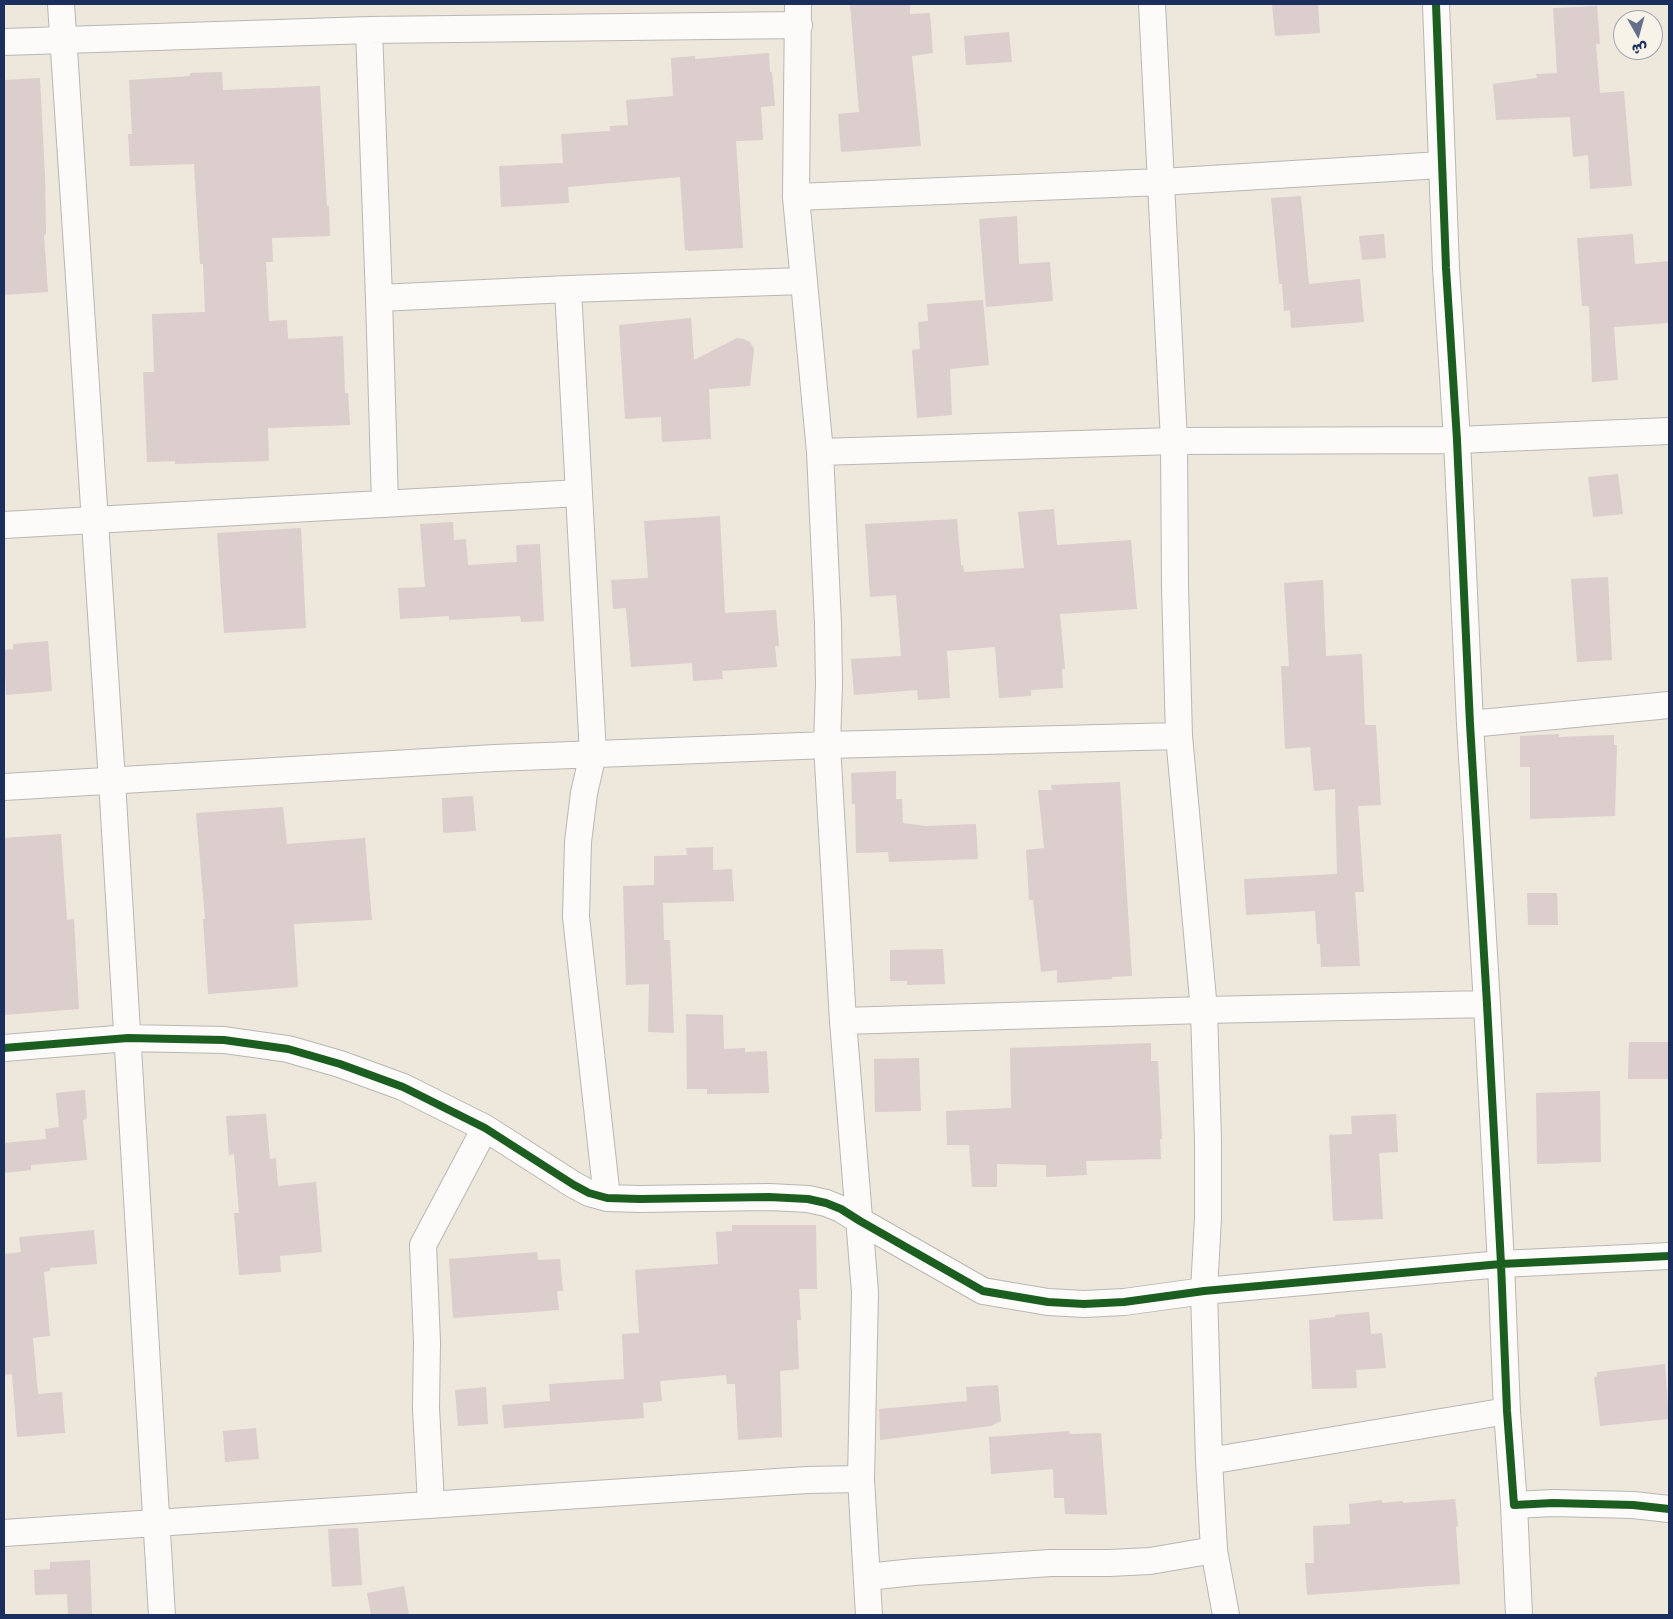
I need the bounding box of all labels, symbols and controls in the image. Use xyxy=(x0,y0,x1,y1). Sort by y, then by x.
north arrow xyxy=(1613,10,1663,60)
text: ش xyxy=(1631,39,1649,60)

